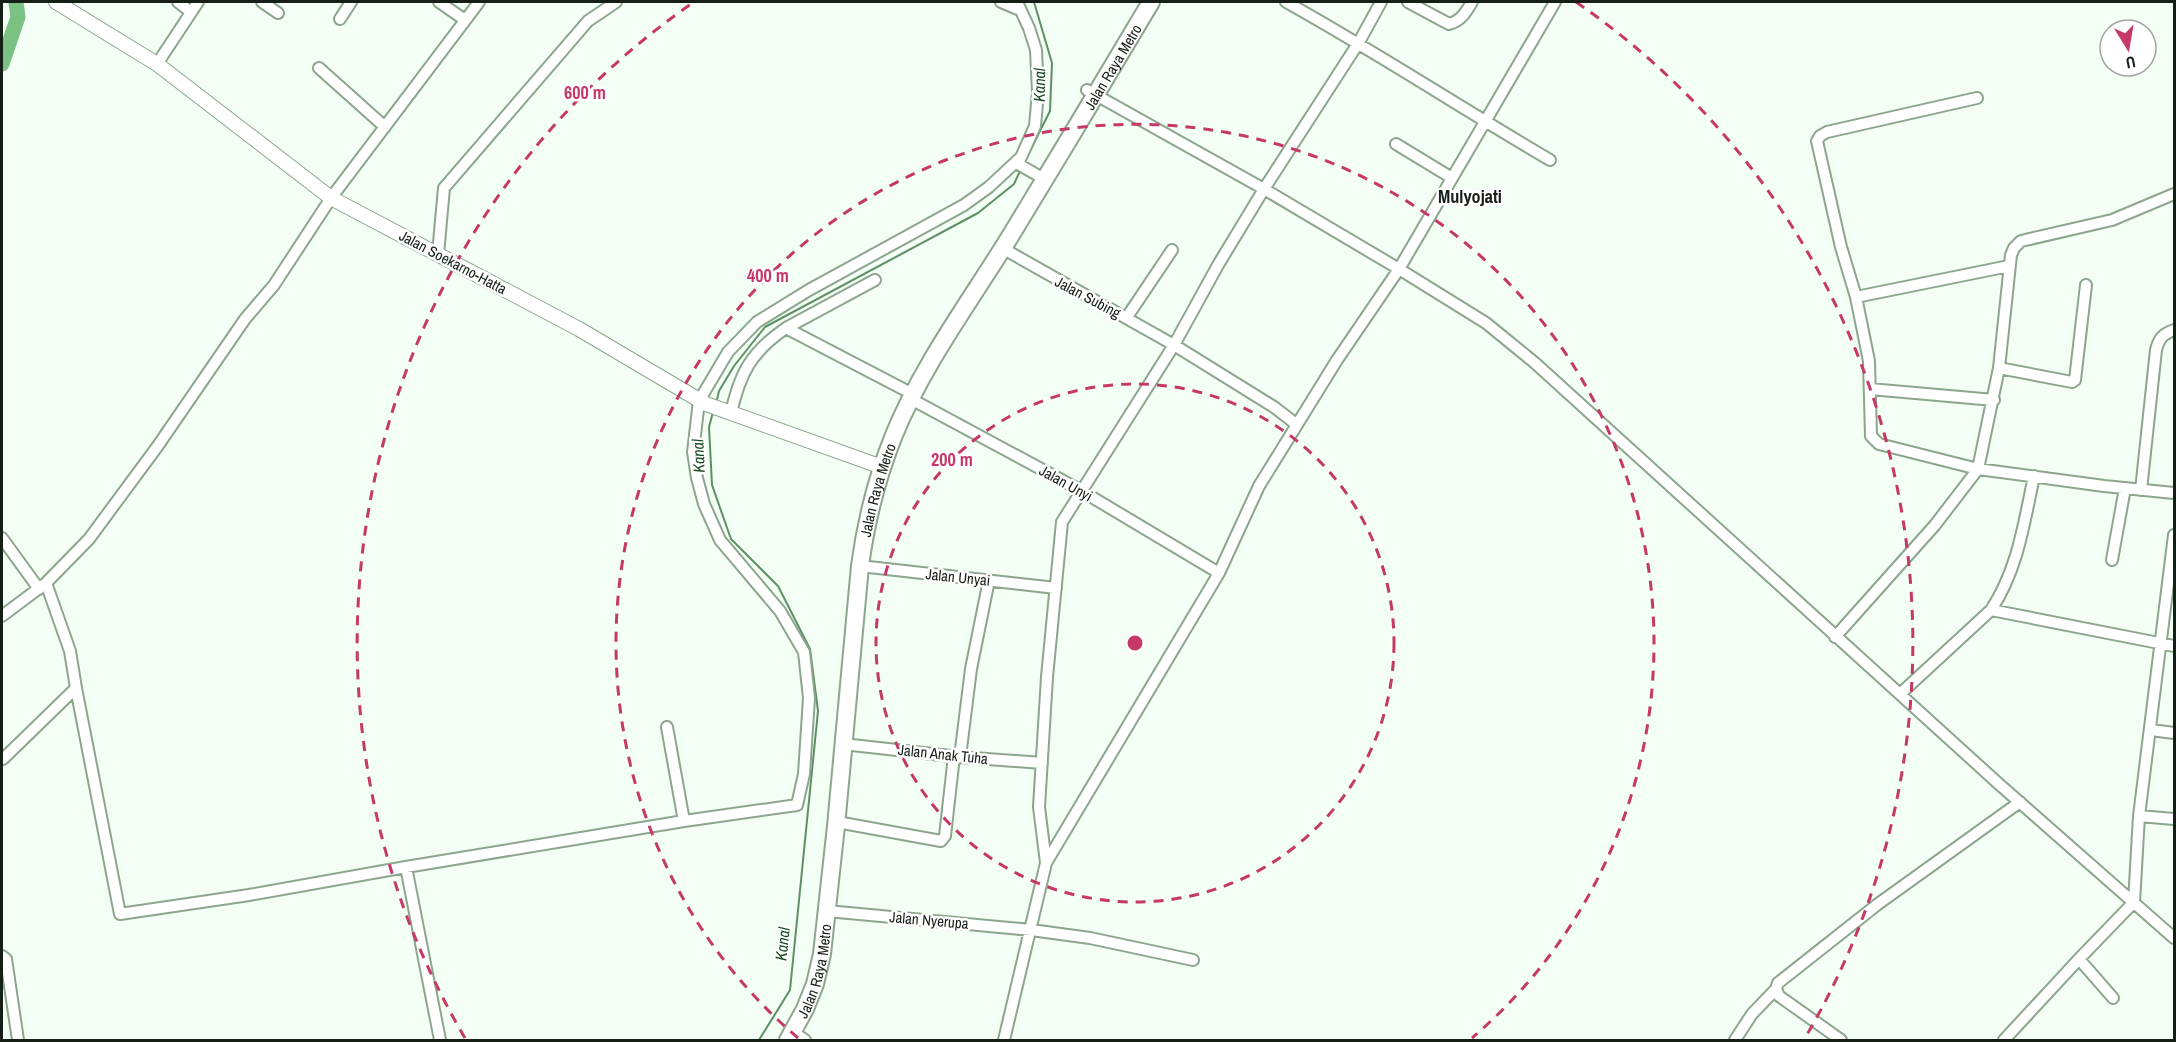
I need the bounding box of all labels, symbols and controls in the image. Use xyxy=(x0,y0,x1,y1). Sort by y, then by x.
north arrow xyxy=(2098,18,2158,78)
street label: Jalan Raya Metro xyxy=(1079,20,1146,114)
text: U xyxy=(2124,51,2138,74)
water label: Kanal xyxy=(1028,67,1050,102)
text: 600 m xyxy=(564,80,606,105)
district label: Mulyojati xyxy=(1438,184,1502,209)
street label: Jalan Soekarno-Hatta xyxy=(396,225,511,299)
text: 400 m xyxy=(747,263,789,288)
street label: Jalan Subing xyxy=(1051,271,1125,323)
water label: Kanal xyxy=(686,438,710,473)
street label: Jalan Raya Metro xyxy=(854,440,900,539)
text: 200 m xyxy=(931,447,973,472)
street label: Jalan Unyi xyxy=(1035,460,1097,506)
street label: Jalan Unyai xyxy=(925,563,991,591)
centre of rings xyxy=(1125,633,1145,653)
street label: Jalan Anak Tuha xyxy=(897,739,989,769)
street label: Jalan Nyerupa xyxy=(889,906,970,934)
street label: Jalan Raya Metro xyxy=(792,923,836,1022)
water label: Kanal xyxy=(769,925,795,962)

